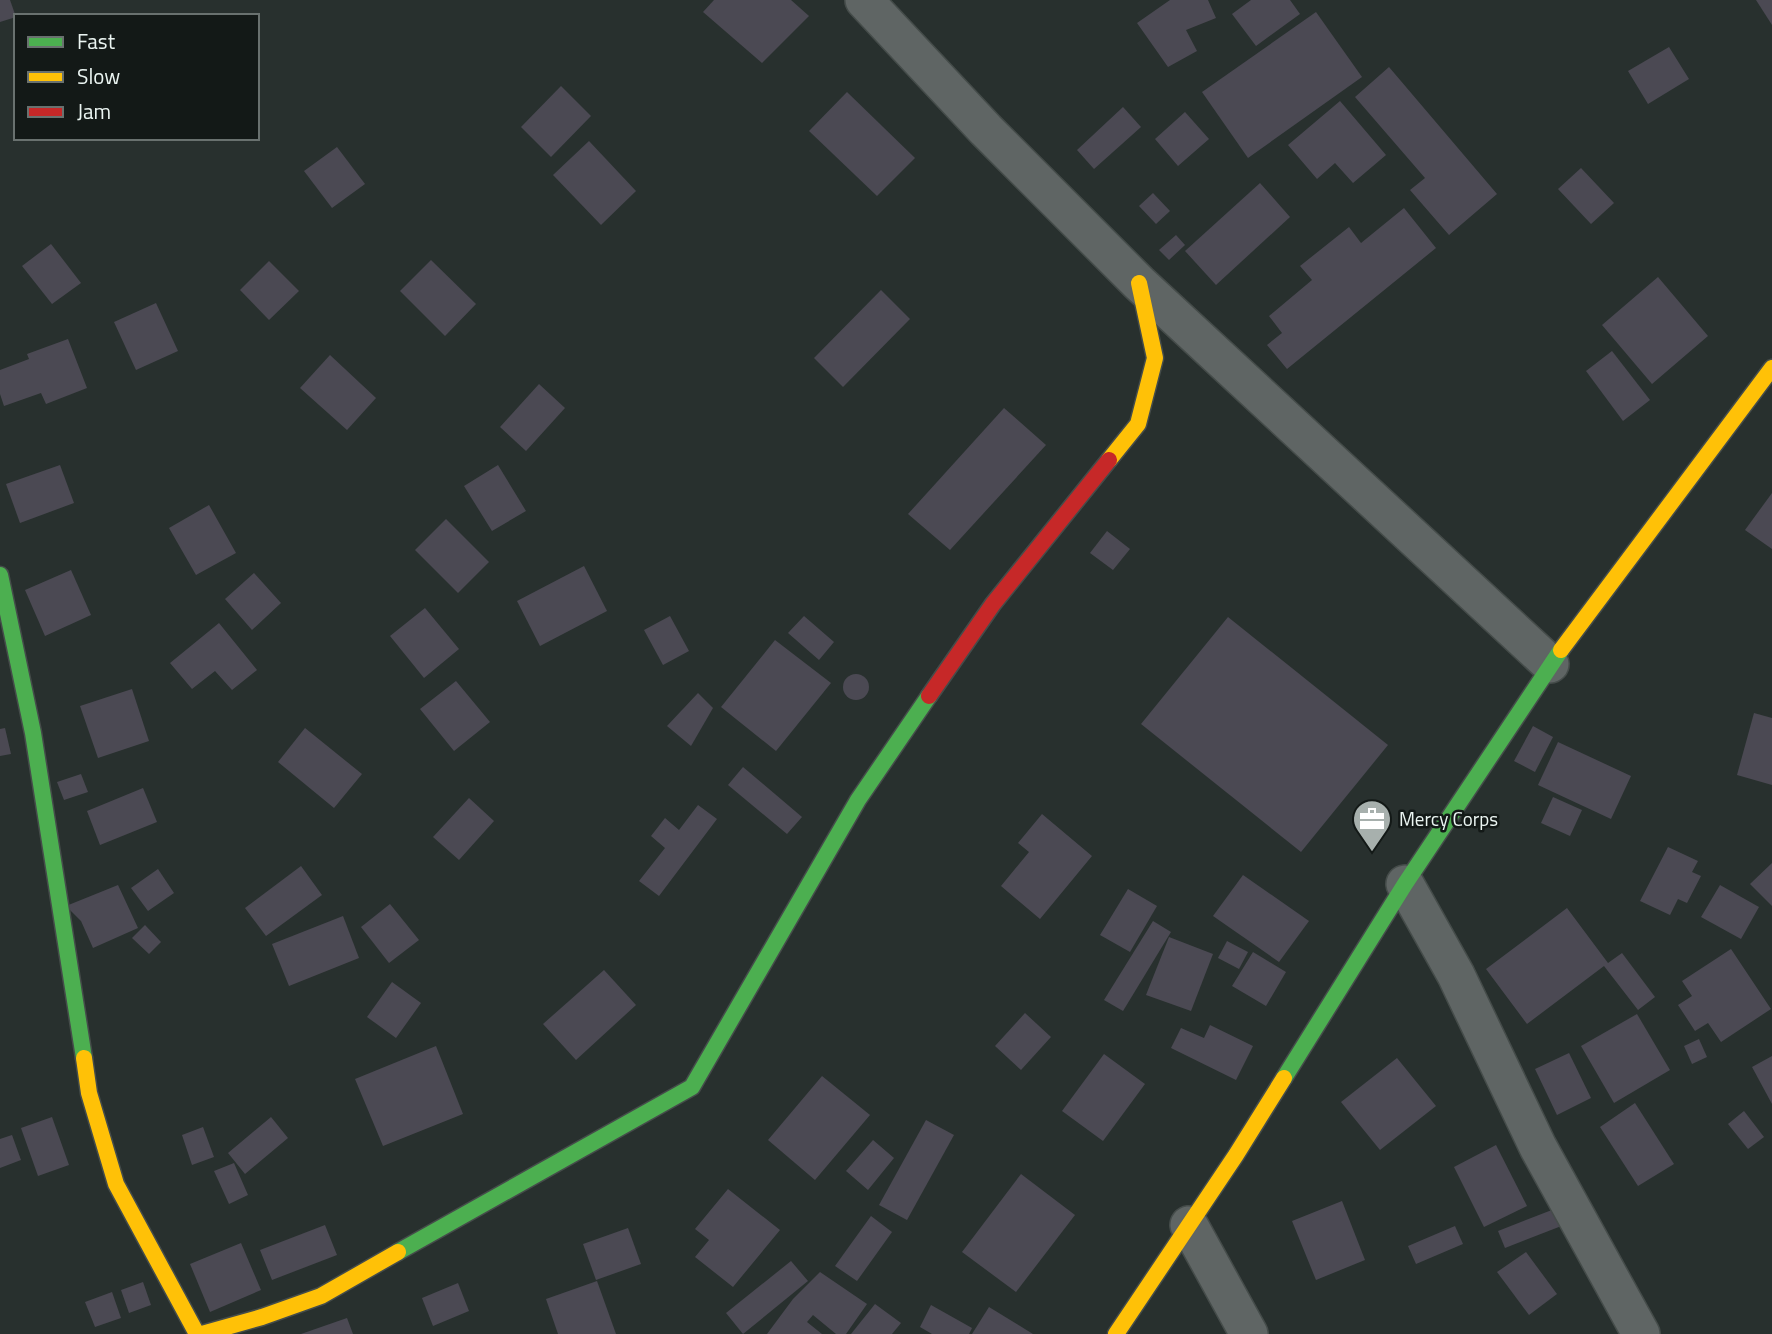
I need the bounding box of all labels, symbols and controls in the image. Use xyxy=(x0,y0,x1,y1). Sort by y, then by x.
legend xyxy=(14,14,259,140)
text: Fast xyxy=(77,25,116,57)
text: Slow xyxy=(77,60,120,92)
text: Jam xyxy=(77,95,111,127)
office icon: Mercy Corps xyxy=(1351,798,1393,853)
place label: Mercy Corps xyxy=(1399,804,1498,833)

